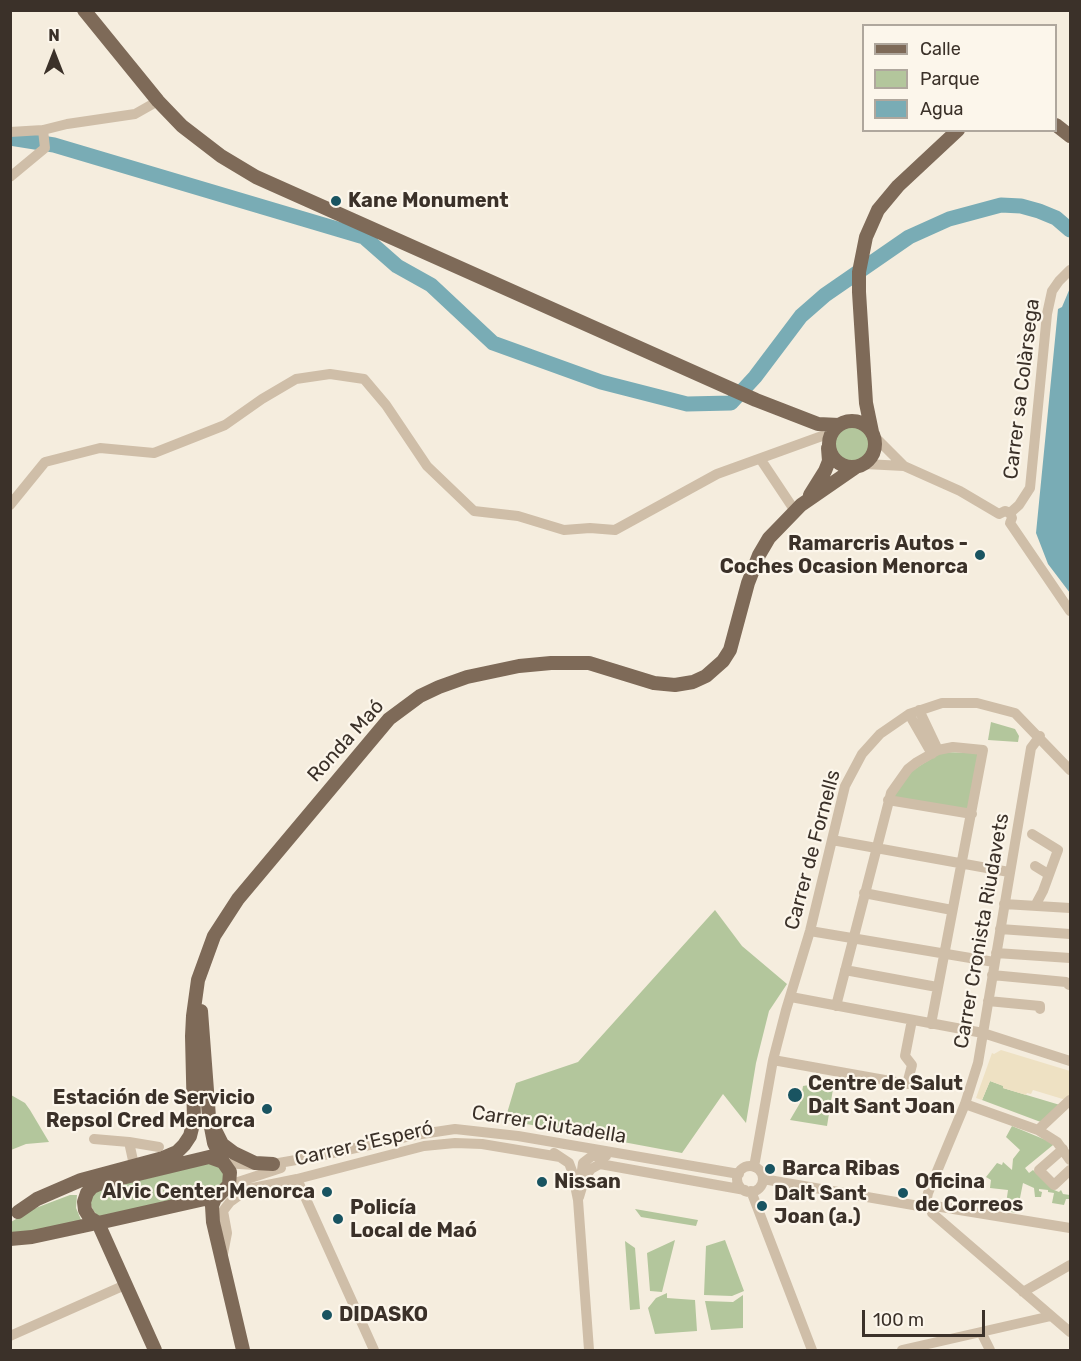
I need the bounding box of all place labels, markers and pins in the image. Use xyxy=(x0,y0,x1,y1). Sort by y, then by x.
place label: Kane Monument xyxy=(348,189,509,213)
marker: Kane Monument xyxy=(329,194,343,208)
place label: Ramarcris Autos - Coches Ocasion Menorca xyxy=(720,532,968,579)
marker: Ramarcris Autos - Coches Ocasion Menorca xyxy=(973,548,987,562)
place label: Centre de Salut Dalt Sant Joan xyxy=(808,1072,963,1119)
place label: Estación de Servicio Repsol Cred Menorca xyxy=(46,1086,255,1133)
marker: Centre de Salut Dalt Sant Joan xyxy=(786,1086,804,1104)
marker: Estación de Servicio Repsol Cred Menorca xyxy=(260,1102,274,1116)
place label: Barca Ribas xyxy=(782,1157,900,1181)
marker: Barca Ribas xyxy=(763,1162,777,1176)
place label: Nissan xyxy=(554,1170,621,1194)
place label: Oficina de Correos xyxy=(915,1170,1023,1217)
marker: Nissan xyxy=(535,1175,549,1189)
place label: Alvic Center Menorca xyxy=(102,1180,315,1204)
place label: Dalt Sant Joan (a.) xyxy=(774,1182,867,1229)
marker: Alvic Center Menorca xyxy=(320,1185,334,1199)
marker: Oficina de Correos xyxy=(896,1186,910,1200)
place label: Policía Local de Maó xyxy=(350,1196,477,1243)
marker: Dalt Sant Joan (a.) xyxy=(755,1199,769,1213)
marker: Policía Local de Maó xyxy=(331,1212,345,1226)
place label: DIDASKO xyxy=(339,1303,428,1327)
marker: DIDASKO xyxy=(320,1308,334,1322)

